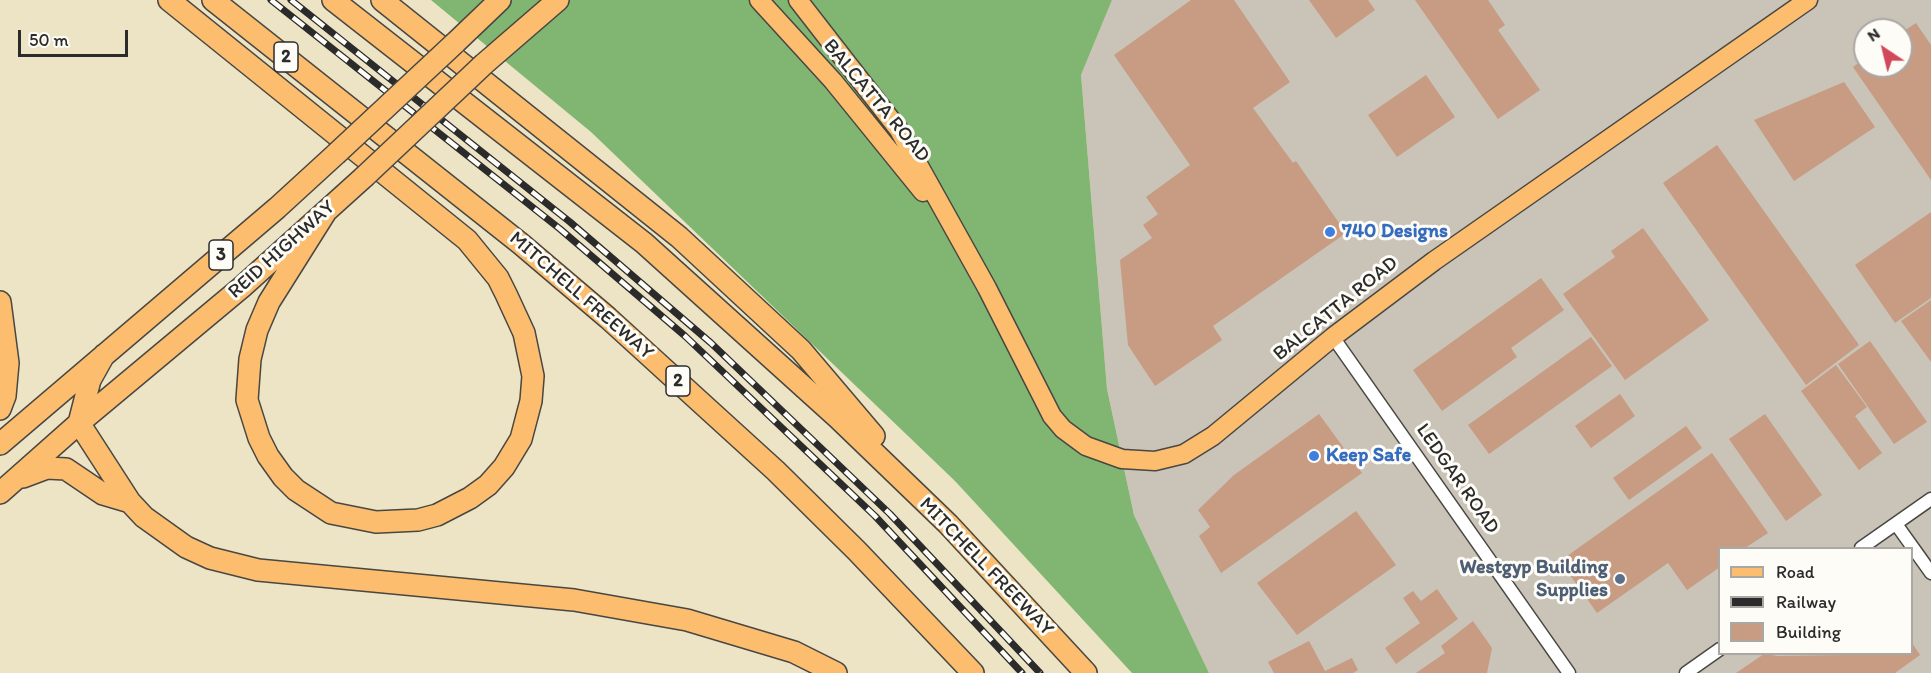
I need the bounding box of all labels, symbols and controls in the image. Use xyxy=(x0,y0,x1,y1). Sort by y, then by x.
scale bar xyxy=(21,18,130,56)
north arrow xyxy=(1853,18,1913,78)
text: N xyxy=(1864,24,1883,45)
text: 50 m xyxy=(29,29,69,51)
street label: BALCATTA ROAD xyxy=(818,35,934,167)
road number: 2 xyxy=(274,42,298,72)
street label: REID HIGHWAY xyxy=(224,196,340,304)
place label: 740 Designs xyxy=(1342,220,1448,244)
marker: 740 Designs xyxy=(1323,225,1337,239)
street label: MITCHELL FREEWAY xyxy=(504,227,658,365)
road number: 3 xyxy=(209,240,233,270)
street label: BALCATTA ROAD xyxy=(1269,251,1403,367)
road number: 2 xyxy=(666,366,690,396)
street label: LEDGAR ROAD xyxy=(1410,419,1504,539)
place label: Keep Safe xyxy=(1326,444,1411,468)
marker: Keep Safe xyxy=(1307,449,1321,463)
street label: MITCHELL FREEWAY xyxy=(914,493,1058,641)
legend xyxy=(1718,547,1913,655)
place label: Westgyp Building Supplies xyxy=(1460,556,1608,603)
text: Road xyxy=(1776,561,1815,583)
marker: Westgyp Building Supplies xyxy=(1613,572,1627,586)
text: Railway xyxy=(1776,591,1836,613)
text: Building xyxy=(1776,621,1841,643)

